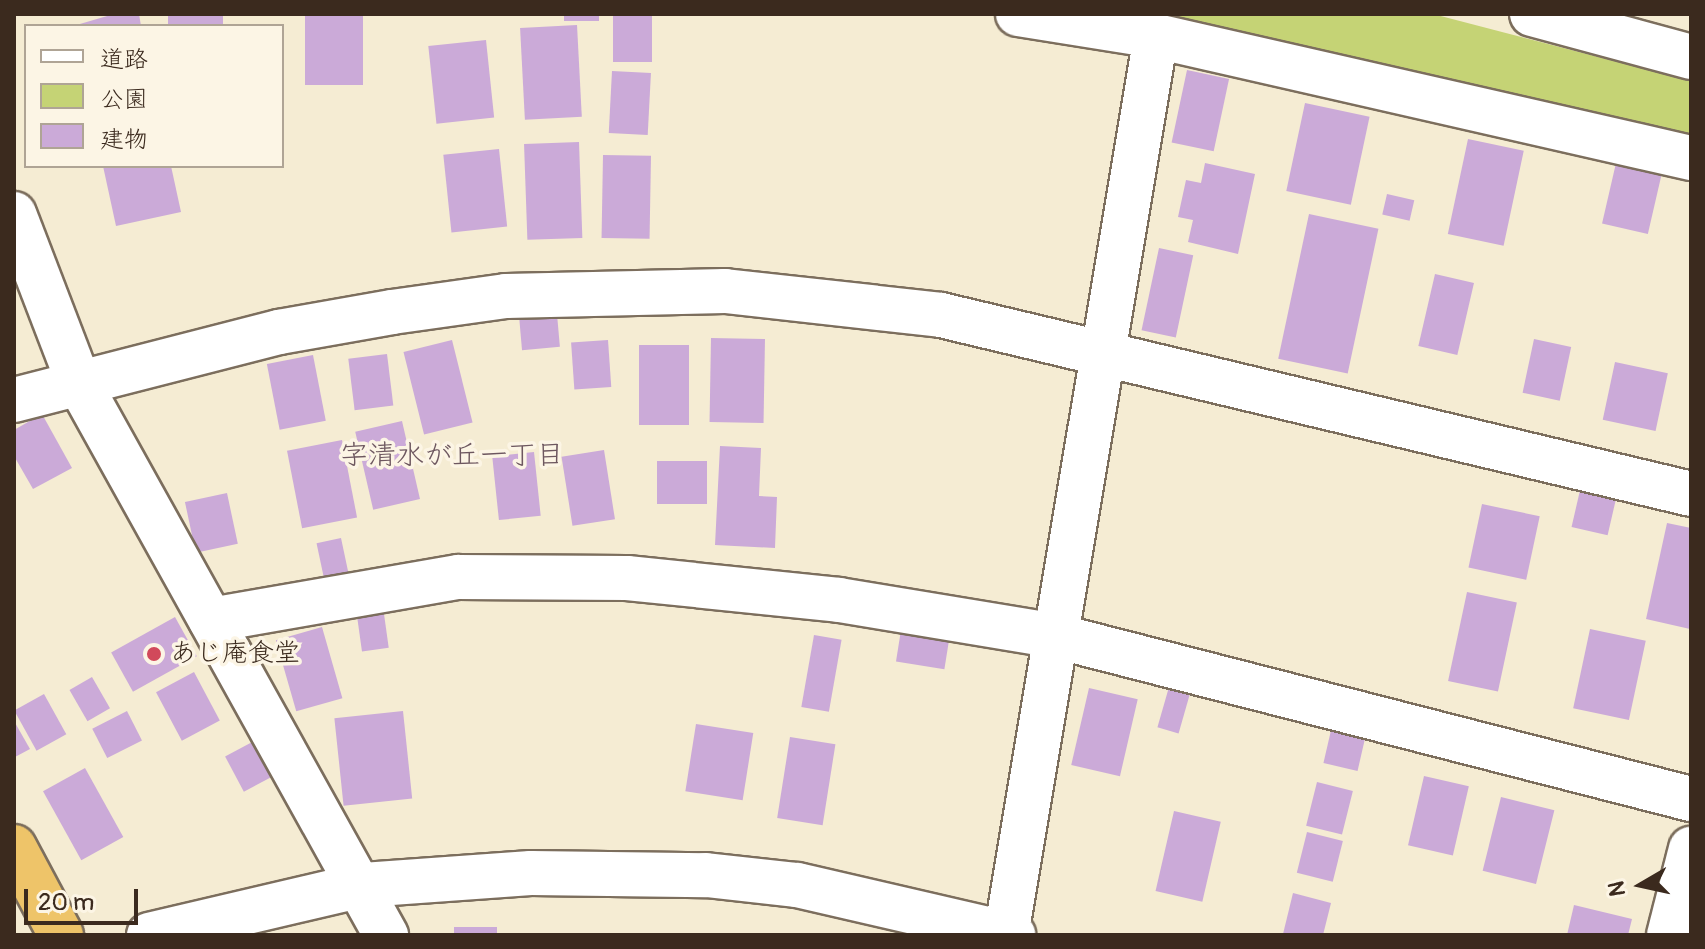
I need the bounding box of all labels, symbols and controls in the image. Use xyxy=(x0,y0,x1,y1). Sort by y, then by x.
legend xyxy=(24,24,284,168)
text: 道路 xyxy=(100,45,148,74)
text: 公園 xyxy=(100,85,148,114)
text: 建物 xyxy=(100,125,148,154)
district label: 字清水が丘一丁目 xyxy=(340,439,564,473)
place label: あじ庵食堂 xyxy=(170,638,300,670)
marker: あじ庵食堂 xyxy=(145,645,163,663)
north arrow xyxy=(1601,845,1681,925)
scale bar xyxy=(28,873,142,923)
text: N xyxy=(1602,879,1632,898)
text: 20 m xyxy=(38,888,94,917)

